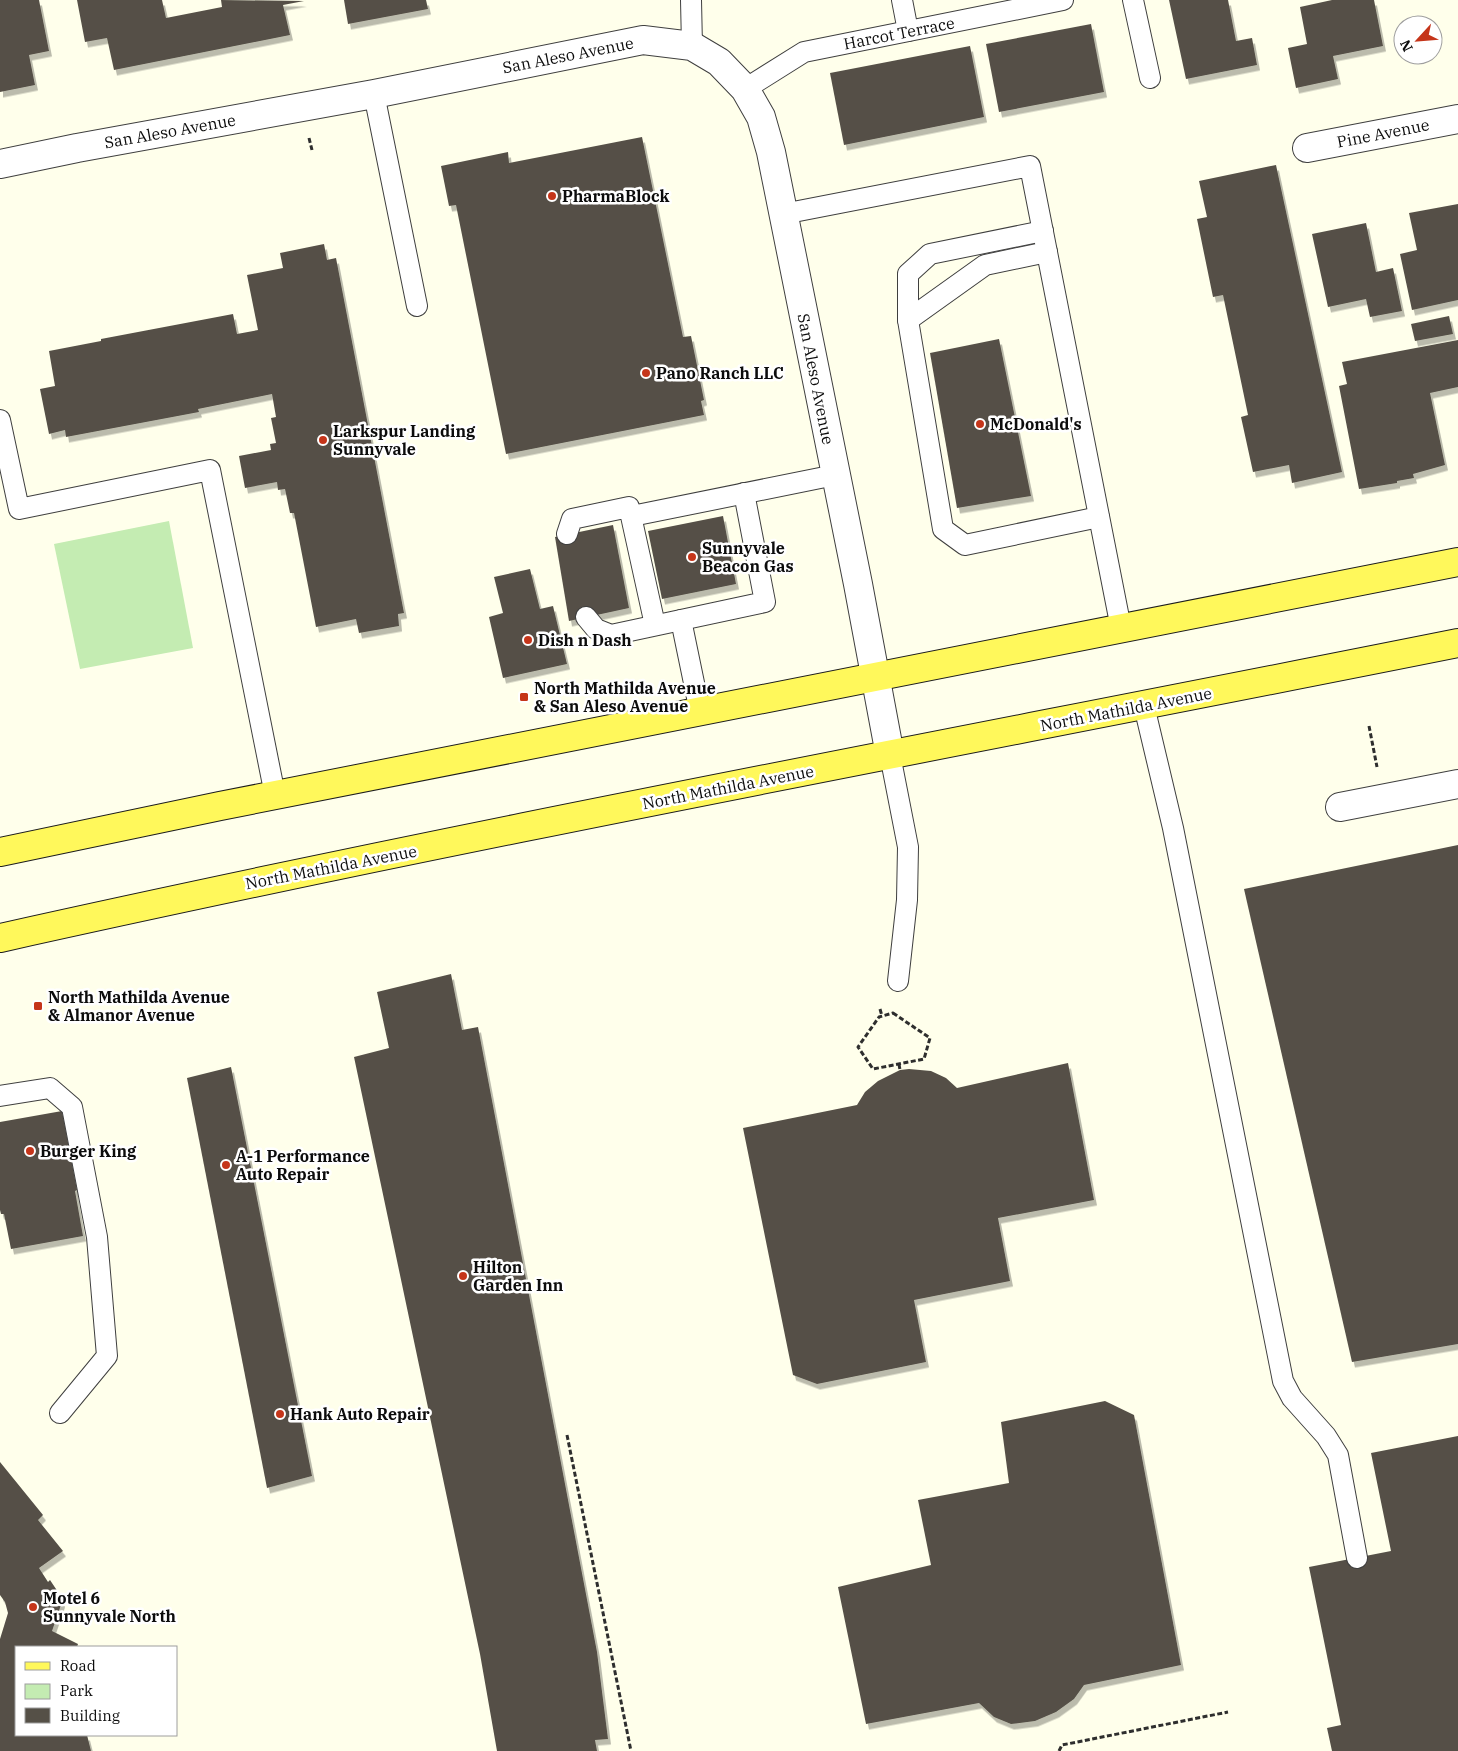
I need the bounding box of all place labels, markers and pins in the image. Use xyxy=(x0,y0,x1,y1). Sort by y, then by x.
place label: PharmaBlock xyxy=(562,186,670,206)
marker: PharmaBlock xyxy=(546,190,558,202)
place label: Pano Ranch LLC xyxy=(656,363,784,383)
marker: Pano Ranch LLC xyxy=(640,367,652,379)
place label: McDonald's xyxy=(990,414,1082,434)
marker: McDonald's xyxy=(974,418,986,430)
place label: Larkspur Landing Sunnyvale xyxy=(333,421,476,459)
marker: Larkspur Landing Sunnyvale xyxy=(317,434,329,446)
place label: Sunnyvale Beacon Gas xyxy=(702,538,794,576)
marker: Sunnyvale Beacon Gas xyxy=(686,551,698,563)
place label: Dish n Dash xyxy=(538,630,632,650)
marker: Dish n Dash xyxy=(522,634,534,646)
place label: North Mathilda Avenue & San Aleso Avenue xyxy=(534,678,716,716)
marker: North Mathilda Avenue & San Aleso Avenue xyxy=(518,691,530,703)
place label: North Mathilda Avenue & Almanor Avenue xyxy=(48,987,230,1025)
marker: North Mathilda Avenue & Almanor Avenue xyxy=(32,1000,44,1012)
place label: Burger King xyxy=(40,1141,137,1161)
marker: Burger King xyxy=(24,1145,36,1157)
place label: A-1 Performance Auto Repair xyxy=(236,1146,370,1184)
marker: A-1 Performance Auto Repair xyxy=(220,1159,232,1171)
place label: Hilton Garden Inn xyxy=(473,1257,564,1295)
marker: Hilton Garden Inn xyxy=(457,1270,469,1282)
place label: Hank Auto Repair xyxy=(290,1404,430,1424)
marker: Hank Auto Repair xyxy=(274,1408,286,1420)
place label: Motel 6 Sunnyvale North xyxy=(43,1588,176,1626)
marker: Motel 6 Sunnyvale North xyxy=(27,1601,39,1613)

